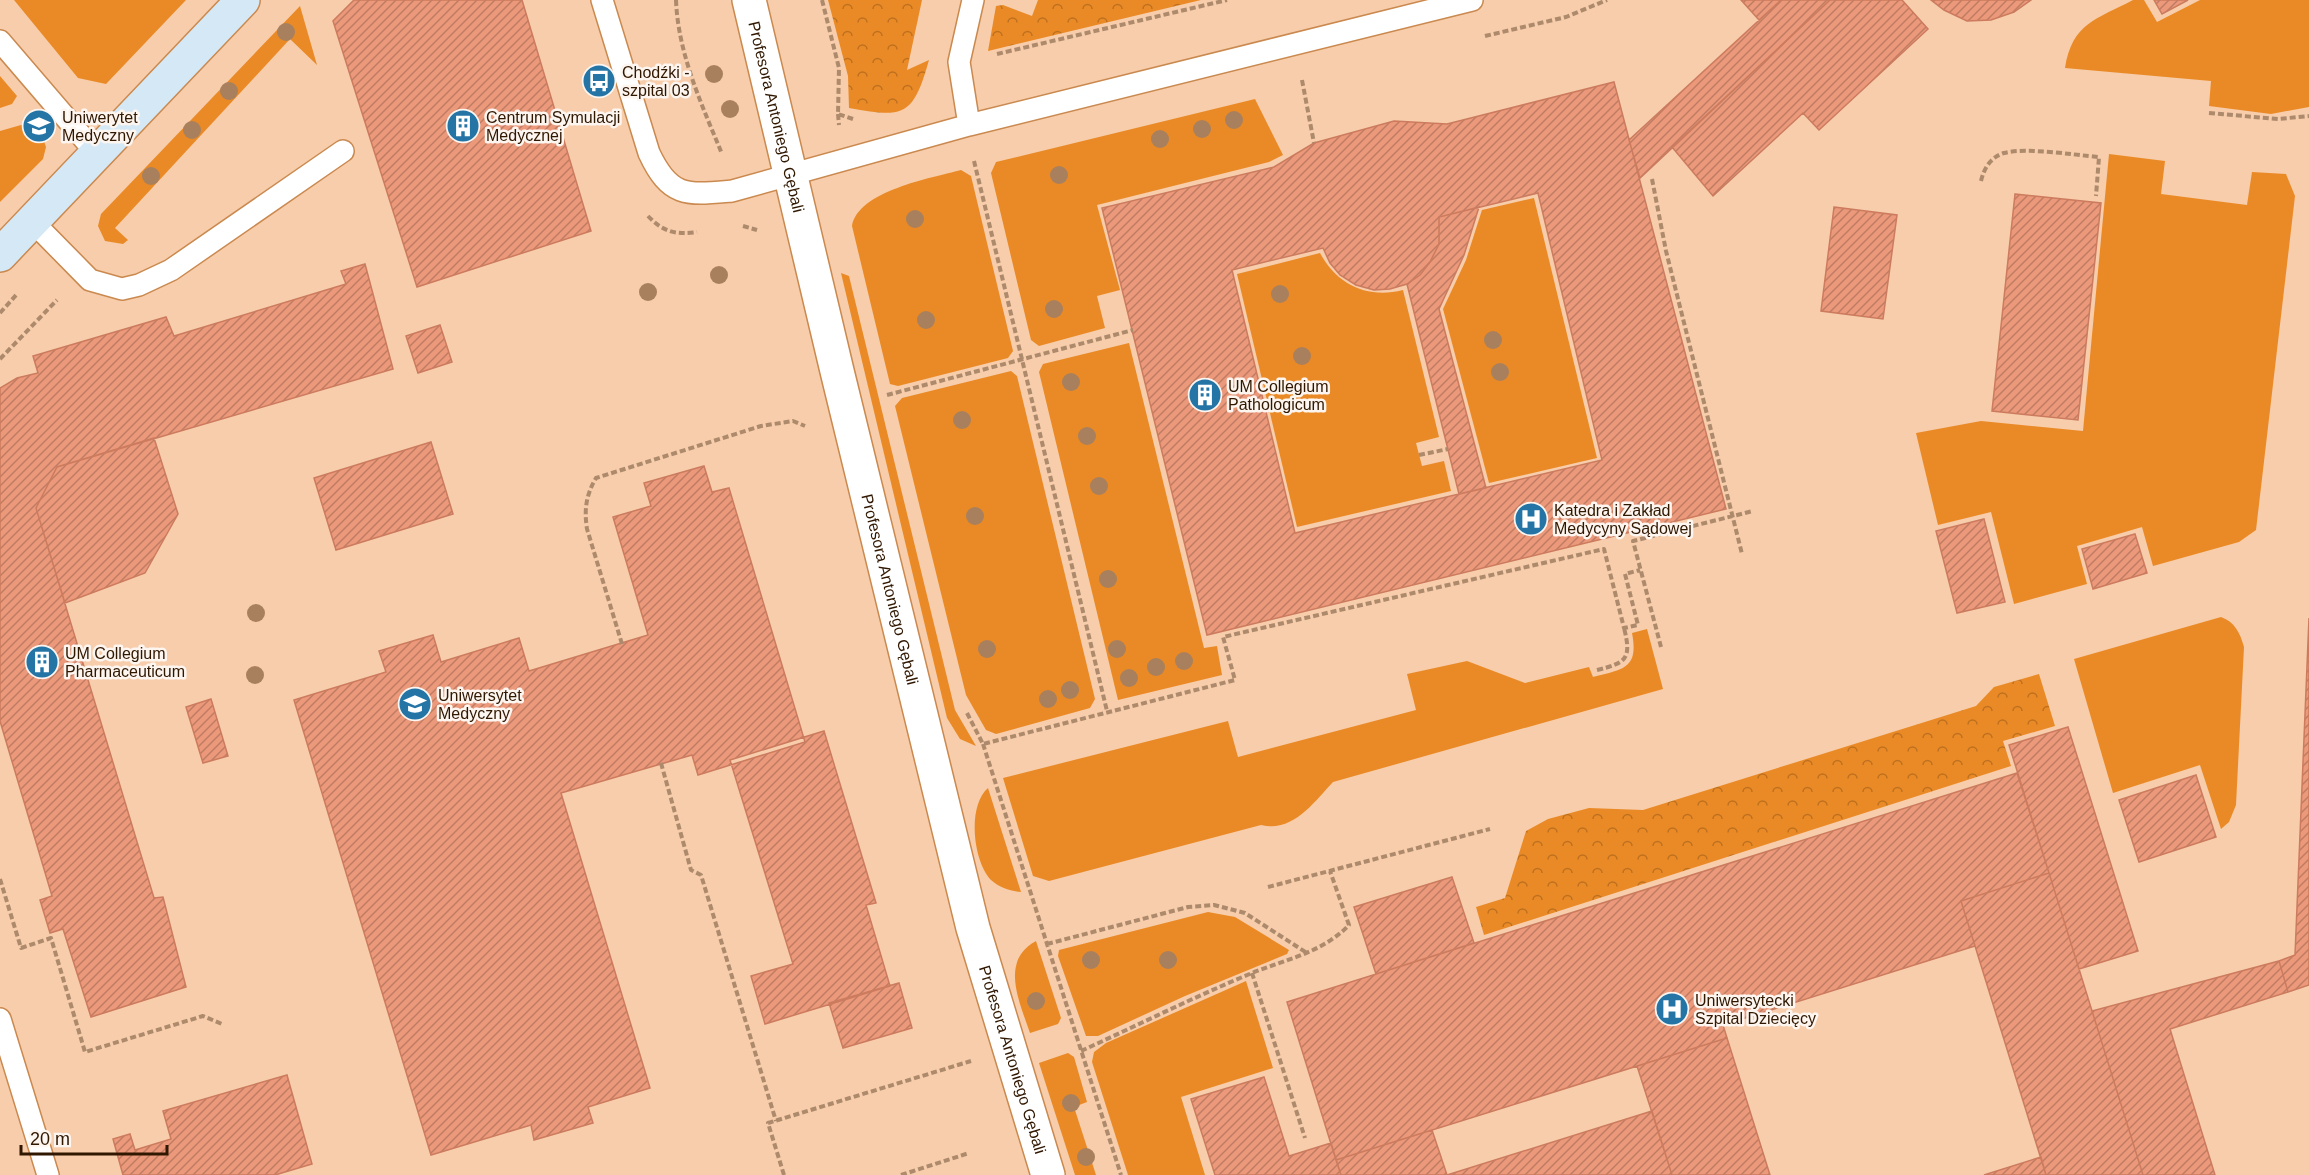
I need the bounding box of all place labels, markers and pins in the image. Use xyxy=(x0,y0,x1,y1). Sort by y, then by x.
bus stop icon: Chodźki - szpital 03 xyxy=(581,63,617,99)
place label: Chodźki - szpital 03 xyxy=(622,64,690,99)
school or university icon: Uniwerytet Medyczny xyxy=(21,108,57,144)
building icon: Centrum Symulacji Medycznej xyxy=(445,108,481,144)
place label: Uniwerytet Medyczny xyxy=(62,109,138,144)
place label: Centrum Symulacji Medycznej xyxy=(486,109,620,144)
building icon: UM Collegium Pathologicum xyxy=(1187,377,1223,413)
place label: UM Collegium Pathologicum xyxy=(1228,378,1328,413)
hospital icon: Katedra i Zakład Medycyny Sądowej xyxy=(1513,501,1549,537)
place label: Katedra i Zakład Medycyny Sądowej xyxy=(1554,502,1692,537)
building icon: UM Collegium Pharmaceuticum xyxy=(24,644,60,680)
place label: UM Collegium Pharmaceuticum xyxy=(65,645,185,680)
school or university icon: Uniwersytet Medyczny xyxy=(397,686,433,722)
place label: Uniwersytet Medyczny xyxy=(438,687,522,722)
hospital icon: Uniwersytecki Szpital Dziecięcy xyxy=(1654,991,1690,1027)
place label: Uniwersytecki Szpital Dziecięcy xyxy=(1695,992,1816,1027)

